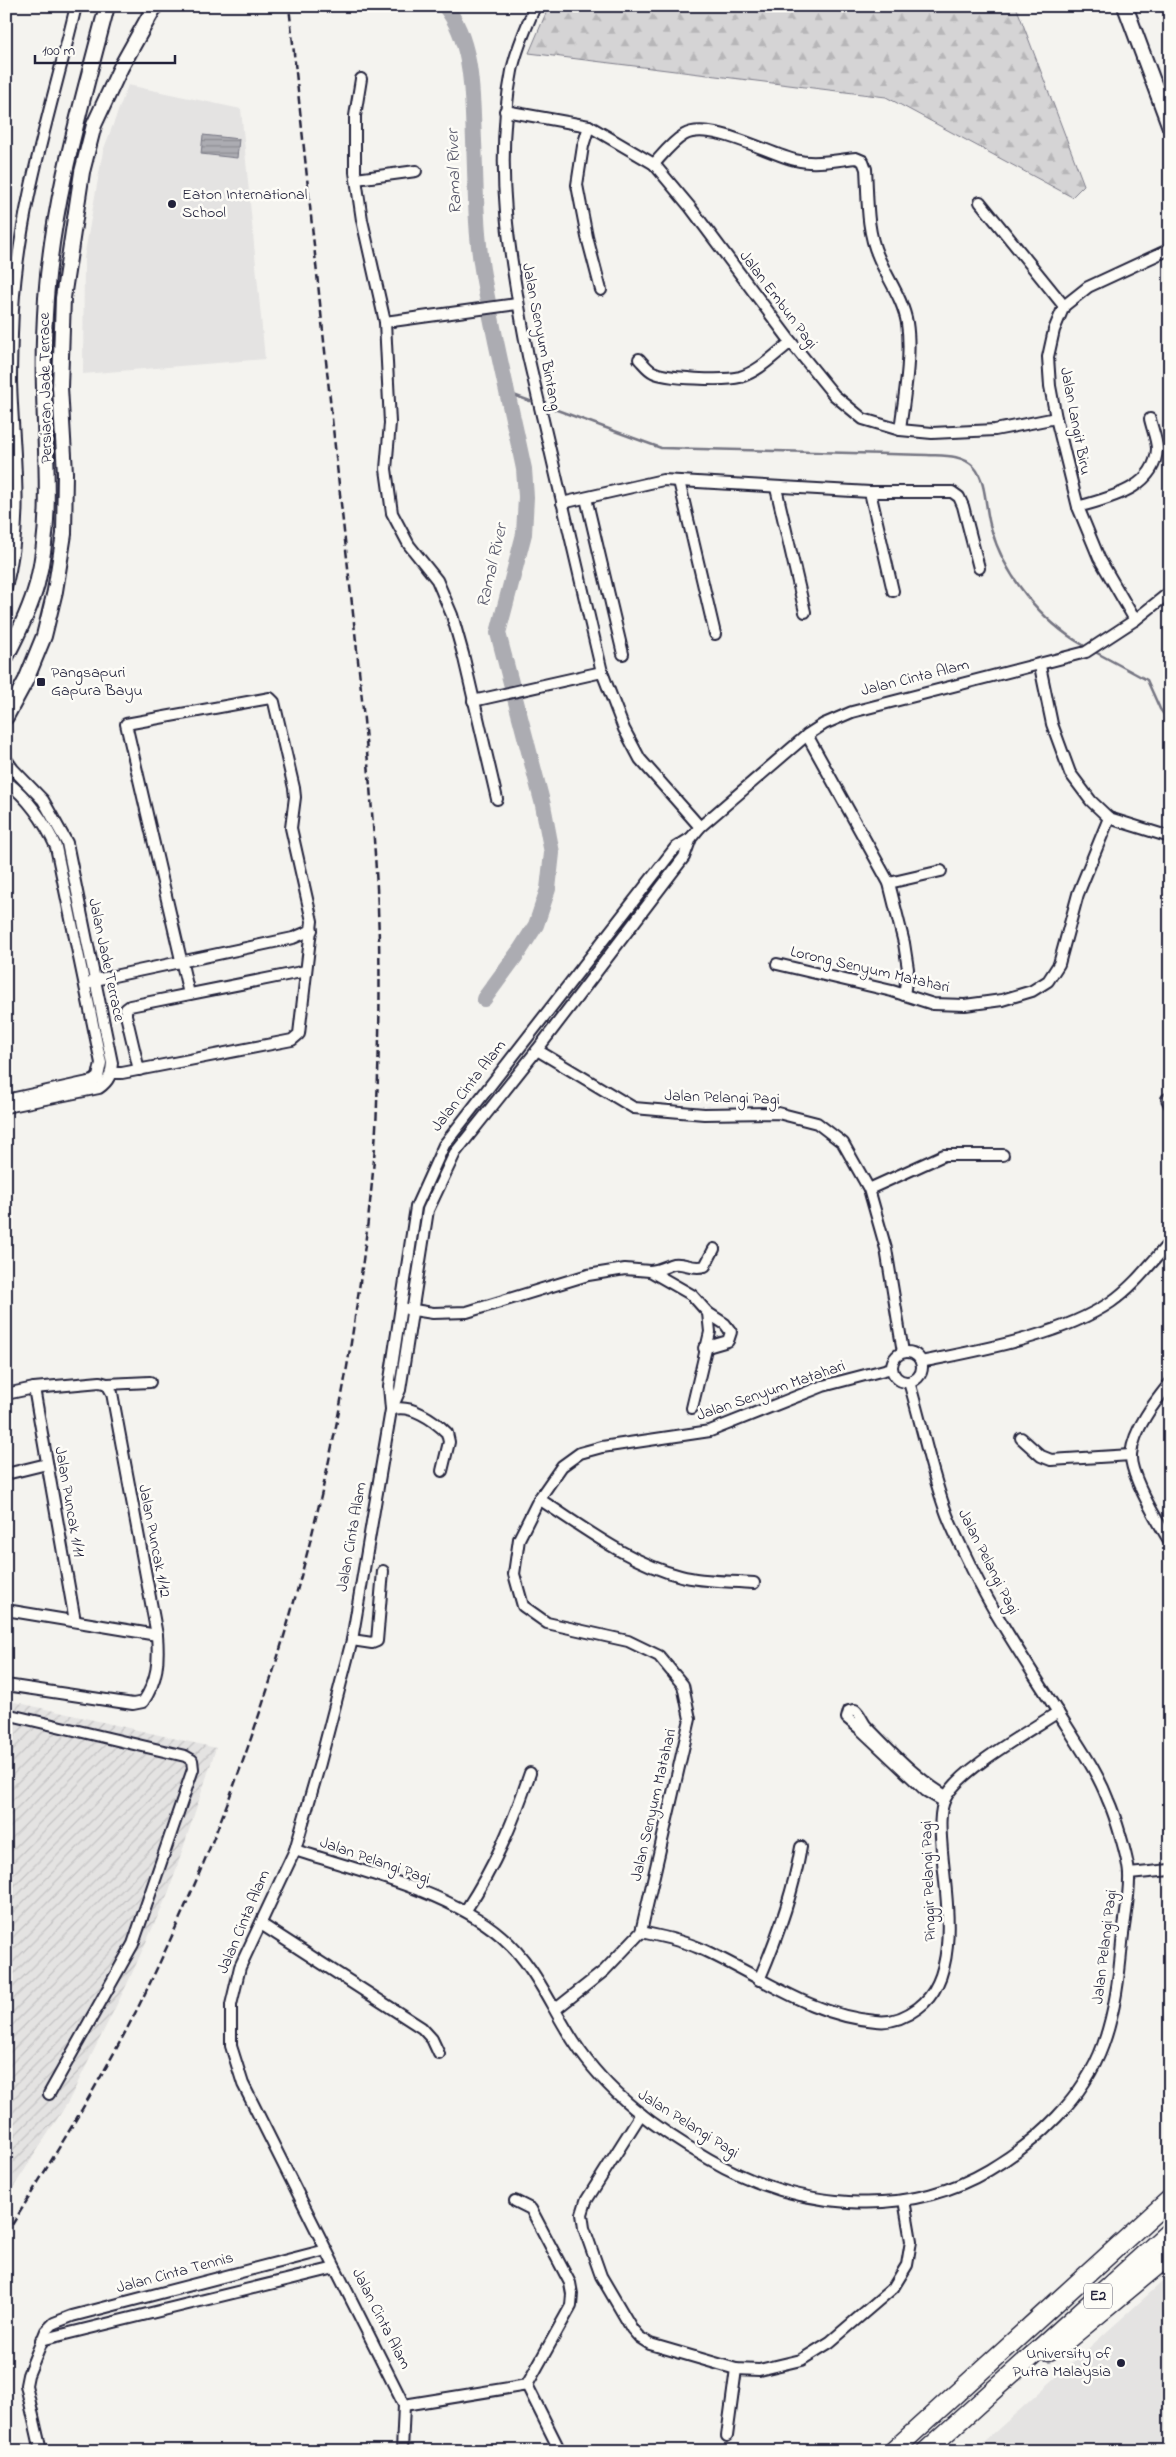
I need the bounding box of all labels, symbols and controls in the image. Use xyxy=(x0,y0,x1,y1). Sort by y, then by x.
scale bar xyxy=(35,32,175,64)
text: 100 m xyxy=(42,40,75,62)
water label: Ramal River xyxy=(440,127,469,215)
place label: Eaton International School xyxy=(182,183,308,225)
marker: Eaton International School xyxy=(166,198,178,210)
street label: Jalan Embun Pagi xyxy=(733,246,823,355)
street label: Jalan Senyum Bintang xyxy=(515,261,567,413)
street label: Persiaran Jade Terrace xyxy=(33,311,59,464)
street label: Jalan Langit Biru xyxy=(1053,365,1097,477)
water label: Ramal River xyxy=(471,519,516,610)
street label: Jalan Cinta Alam xyxy=(858,653,972,703)
place label: Pangsapuri Gapura Bayu xyxy=(51,661,143,703)
marker: Pangsapuri Gapura Bayu xyxy=(35,676,47,688)
street label: Jalan Jade Terrace xyxy=(81,896,131,1025)
street label: Lorong Senyum Matahari xyxy=(788,940,952,1000)
street label: Jalan Cinta Alam xyxy=(425,1035,513,1137)
street label: Jalan Pelangi Pagi xyxy=(664,1084,780,1112)
street label: Jalan Senyum Matahari xyxy=(693,1354,849,1428)
street label: Jalan Puncak 1/11 xyxy=(47,1445,91,1559)
street label: Jalan Cinta Alam xyxy=(331,1480,373,1594)
street label: Jalan Puncak 1/12 xyxy=(131,1482,177,1600)
street label: Jalan Pelangi Pagi xyxy=(951,1505,1025,1619)
street label: Jalan Senyum Matahari xyxy=(625,1726,683,1884)
street label: Pinggir Pelangi Pagi xyxy=(915,1820,943,1942)
street label: Jalan Pelangi Pagi xyxy=(317,1831,434,1891)
street label: Jalan Cinta Alam xyxy=(211,1866,277,1978)
street label: Jalan Pelangi Pagi xyxy=(1086,1888,1124,2006)
street label: Jalan Pelangi Pagi xyxy=(633,2083,743,2165)
street label: Jalan Cinta Tennis xyxy=(114,2246,236,2300)
street label: Jalan Cinta Alam xyxy=(345,2264,417,2374)
road number: E2 xyxy=(1084,2284,1112,2308)
place label: University of Putra Malaysia xyxy=(1012,2342,1112,2384)
marker: University of Putra Malaysia xyxy=(1115,2357,1127,2369)

